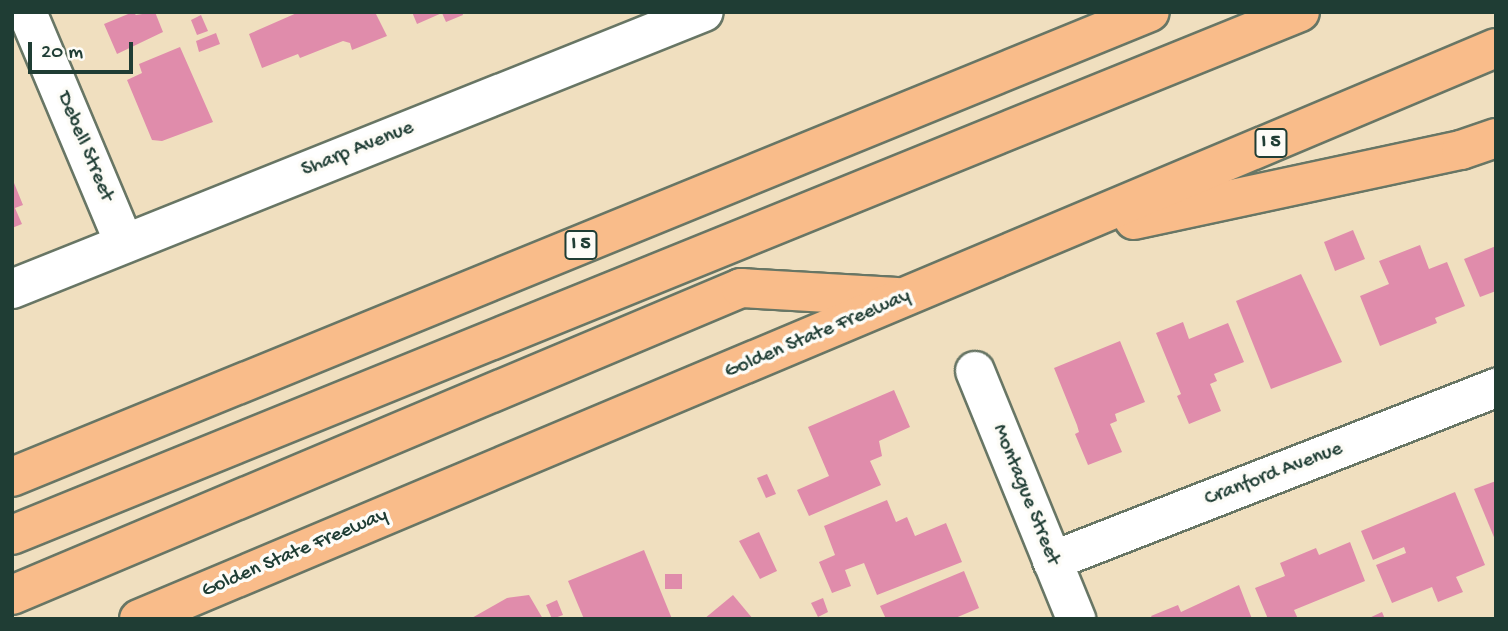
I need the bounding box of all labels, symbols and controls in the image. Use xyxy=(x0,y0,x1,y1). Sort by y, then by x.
scale bar xyxy=(32,28,136,72)
text: 20 m xyxy=(41,41,83,66)
street label: Debell Street xyxy=(50,88,118,206)
street label: Sharp Avenue xyxy=(298,116,418,184)
road number: I 5 xyxy=(1254,127,1288,158)
road number: I 5 xyxy=(564,230,598,260)
street label: Golden State Freeway xyxy=(721,284,915,386)
street label: Montague Street xyxy=(985,421,1065,569)
street label: Cranford Avenue xyxy=(1201,437,1347,513)
street label: Golden State Freeway xyxy=(198,503,392,605)

